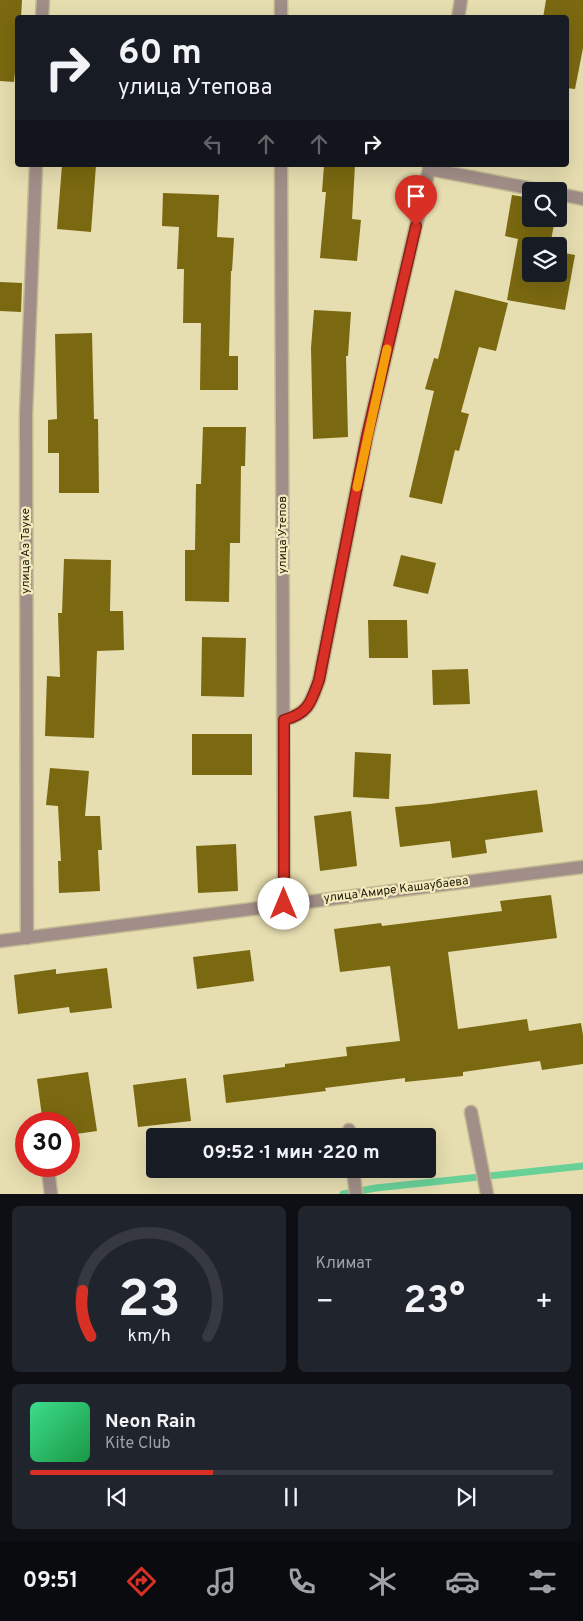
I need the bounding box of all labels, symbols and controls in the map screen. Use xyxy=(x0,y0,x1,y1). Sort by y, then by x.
text: 60 m xyxy=(118,32,202,76)
icon: right xyxy=(35,35,100,100)
text: улица Утепова xyxy=(118,75,272,102)
icon: left xyxy=(199,130,227,158)
icon: ahead xyxy=(252,130,280,158)
icon: ahead xyxy=(305,130,333,158)
icon: right xyxy=(358,130,386,158)
pin xyxy=(395,175,437,226)
icon: arrive xyxy=(402,182,430,210)
map controls xyxy=(522,182,567,282)
button: search xyxy=(522,182,567,227)
button: layers xyxy=(522,237,567,282)
street label: улица Утепов xyxy=(275,496,291,574)
street label: улица Аз Тауке xyxy=(18,508,34,594)
street label: улица Амире Кашаубаева xyxy=(323,873,469,907)
position arrow xyxy=(257,877,309,929)
speed limit sign: 30 xyxy=(15,1112,80,1177)
text: 09:52 · 1 мин · 220 m xyxy=(202,1141,380,1165)
text: Климат xyxy=(316,1254,372,1274)
text: 23 xyxy=(117,1269,180,1335)
text: 23° xyxy=(403,1278,465,1327)
text: − xyxy=(316,1285,334,1321)
text: + xyxy=(535,1285,553,1321)
text: km/h xyxy=(127,1325,170,1348)
text: Neon Rain xyxy=(105,1410,196,1434)
text: Kite Club xyxy=(105,1434,170,1454)
icon: previous xyxy=(103,1483,131,1511)
icon: pause xyxy=(277,1483,305,1511)
icon: next xyxy=(452,1483,480,1511)
icon: directions xyxy=(124,1564,159,1599)
icon: music xyxy=(204,1564,239,1599)
icon: phone xyxy=(284,1564,319,1599)
icon: climate xyxy=(365,1564,400,1599)
icon: car xyxy=(445,1564,480,1599)
icon: filters xyxy=(525,1564,560,1599)
text: 09:51 xyxy=(23,1568,78,1595)

